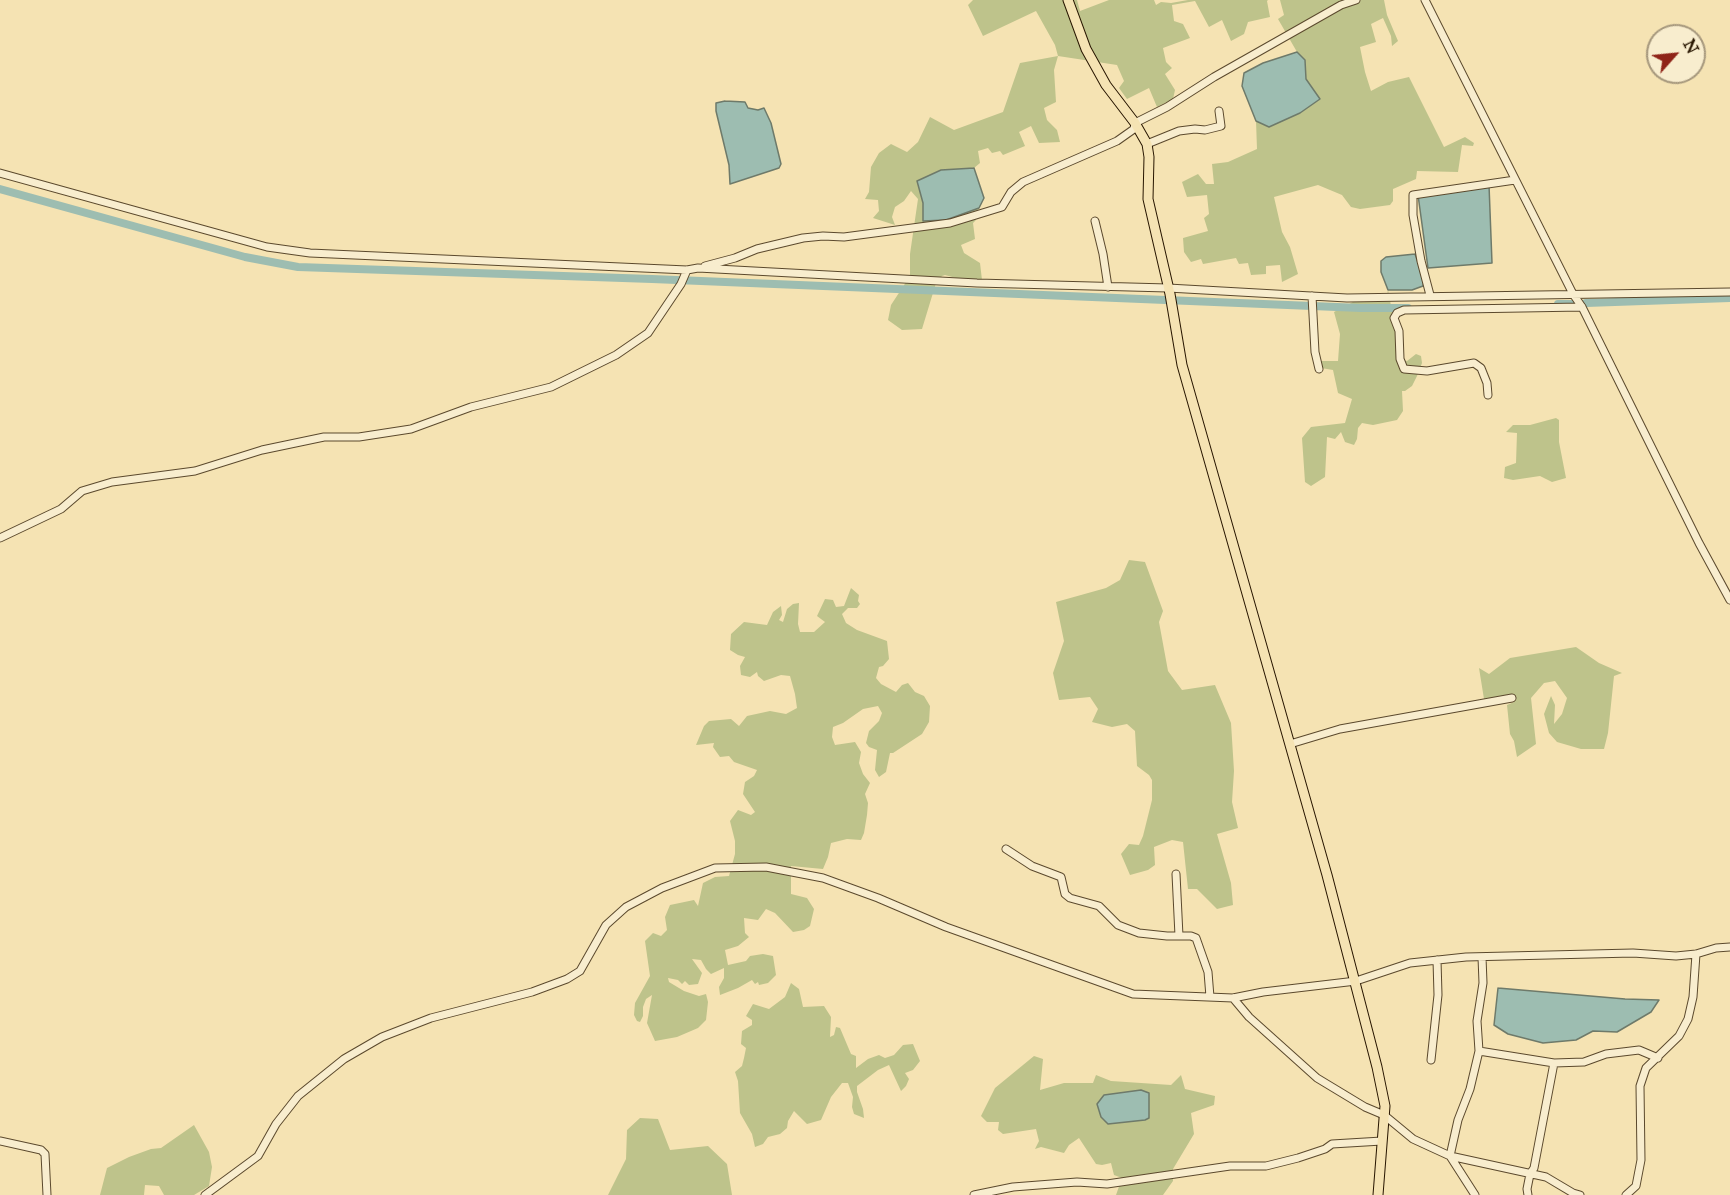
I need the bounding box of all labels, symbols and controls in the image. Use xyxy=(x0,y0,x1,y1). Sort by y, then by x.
north arrow xyxy=(1646,24,1706,84)
text: N xyxy=(1679,36,1702,57)

